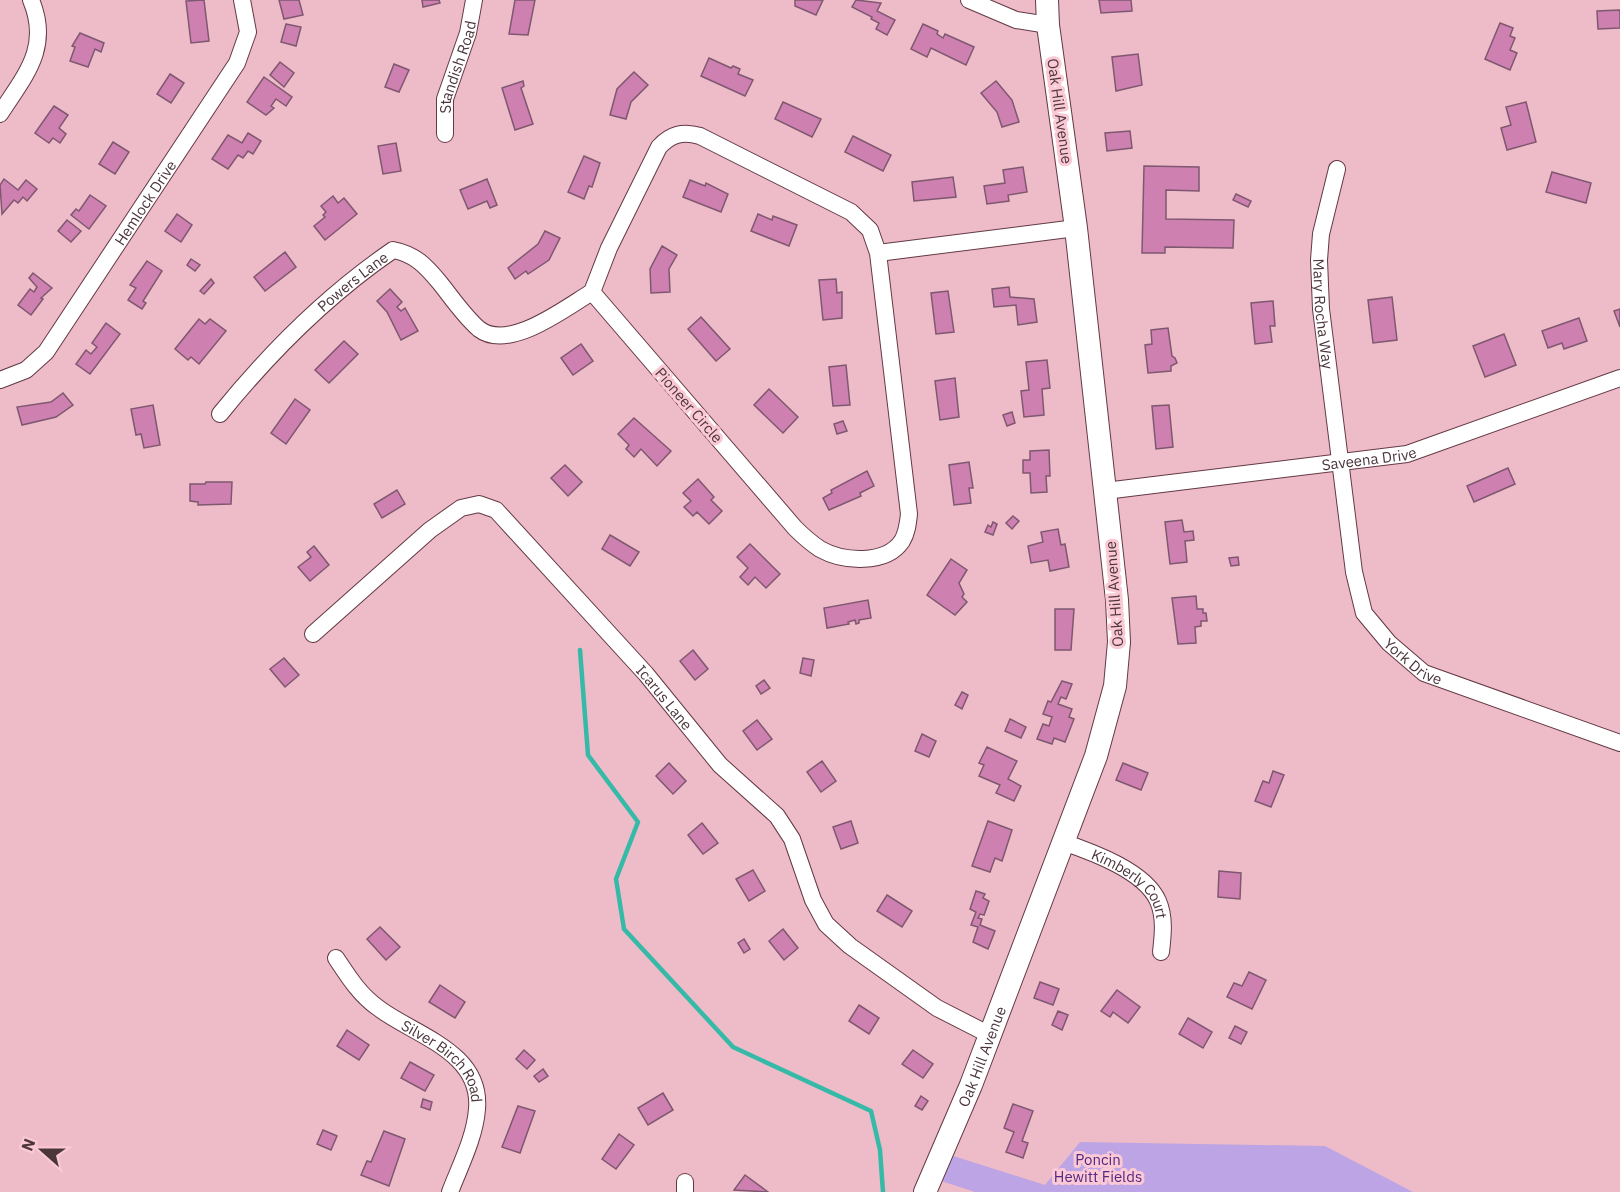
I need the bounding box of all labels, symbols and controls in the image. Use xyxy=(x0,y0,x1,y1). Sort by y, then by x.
street label: Standish Road xyxy=(436,19,480,113)
street label: Oak Hill Avenue xyxy=(1043,57,1077,165)
street label: Hemlock Drive xyxy=(110,156,180,249)
street label: Powers Lane xyxy=(313,247,392,315)
street label: Mary Rocha Way xyxy=(1309,258,1338,371)
street label: Pioneer Circle xyxy=(651,363,727,447)
street label: Saveena Drive xyxy=(1321,442,1419,474)
street label: Oak Hill Avenue xyxy=(1101,540,1127,648)
street label: York Drive xyxy=(1380,633,1445,688)
street label: Icarus Lane xyxy=(632,660,697,734)
street label: Kimberly Court xyxy=(1089,844,1172,920)
street label: Oak Hill Avenue xyxy=(953,1003,1010,1110)
street label: Silver Birch Road xyxy=(398,1015,487,1103)
north arrow xyxy=(12,1120,72,1180)
text: N xyxy=(17,1136,39,1154)
park label: Poncin Hewitt Fields xyxy=(1054,1150,1142,1186)

